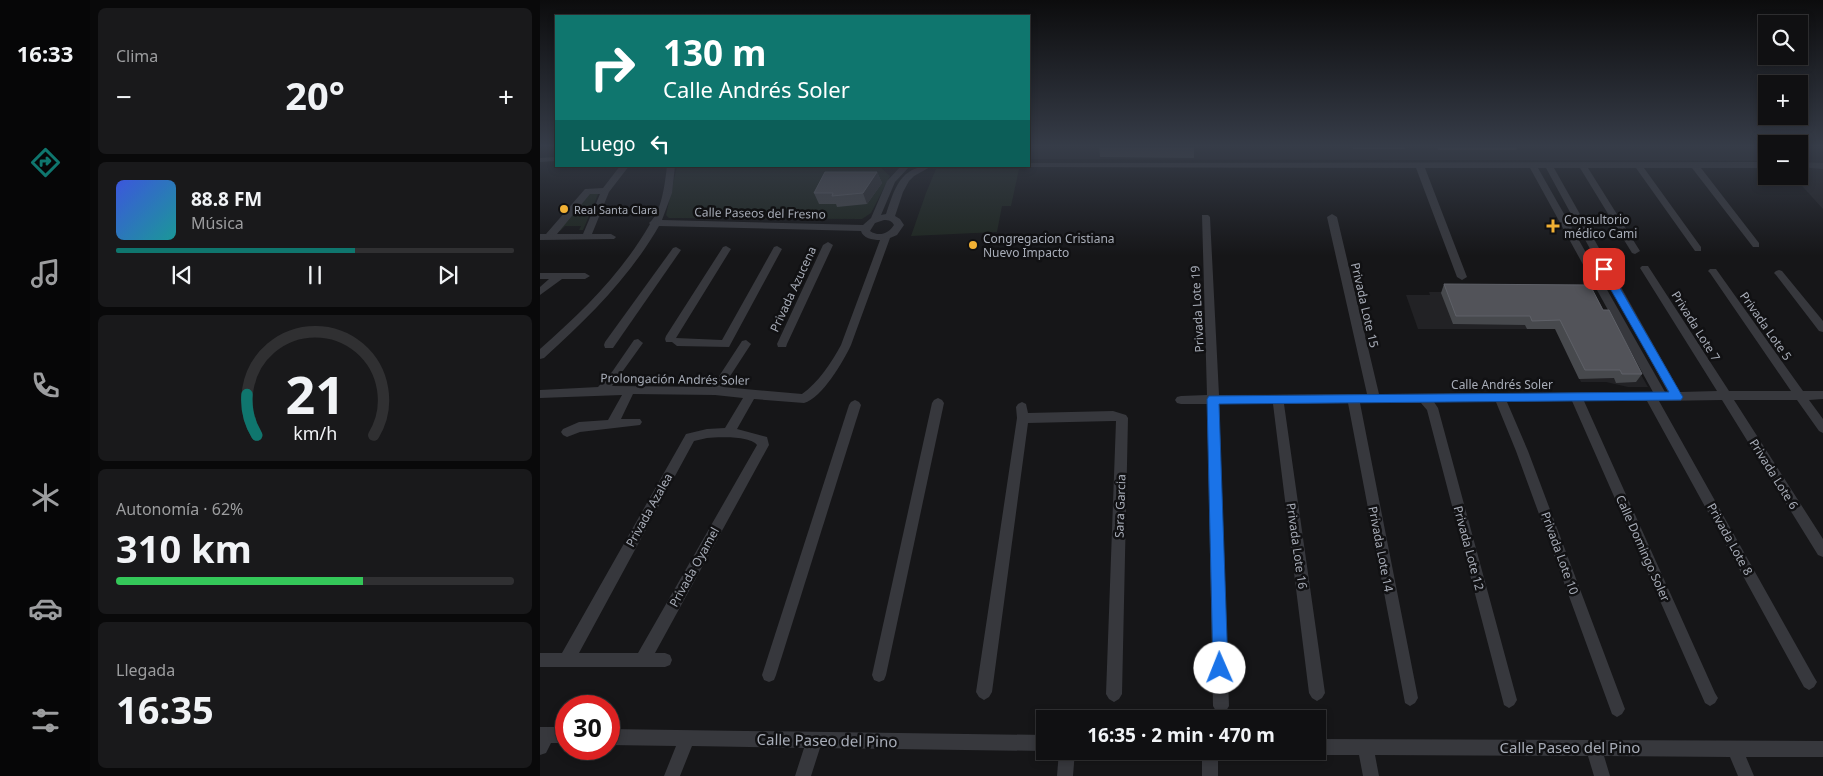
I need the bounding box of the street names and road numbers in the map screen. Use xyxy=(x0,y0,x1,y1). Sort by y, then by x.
street label: Calle Paseos del Fresno xyxy=(694,203,826,223)
street label: Privada Azucena xyxy=(766,243,820,335)
street label: Privada Lote 15 xyxy=(1347,261,1383,349)
street label: Privada Lote 19 xyxy=(1186,265,1208,353)
street label: Privada Lote 7 xyxy=(1668,288,1724,365)
street label: Privada Lote 5 xyxy=(1736,288,1796,364)
street label: Prolongación Andrés Soler xyxy=(600,369,750,389)
street label: Calle Andrés Soler xyxy=(1451,376,1553,393)
street label: Privada Lote 6 xyxy=(1746,436,1802,513)
street label: Privada Azalea xyxy=(622,470,676,550)
street label: Sara Garcia xyxy=(1110,474,1130,538)
street label: Calle Domingo Soler xyxy=(1612,492,1674,604)
street label: Privada Lote 8 xyxy=(1703,500,1757,578)
street label: Privada Lote 16 xyxy=(1283,502,1311,590)
street label: Privada Lote 12 xyxy=(1450,504,1488,592)
street label: Privada Lote 14 xyxy=(1364,505,1398,593)
street label: Privada Lote 10 xyxy=(1537,509,1583,597)
street label: Privada Oyamel xyxy=(665,524,723,610)
street label: Calle Paseo del Pino xyxy=(756,729,898,751)
street label: Calle Paseo del Pino xyxy=(1500,737,1640,757)

